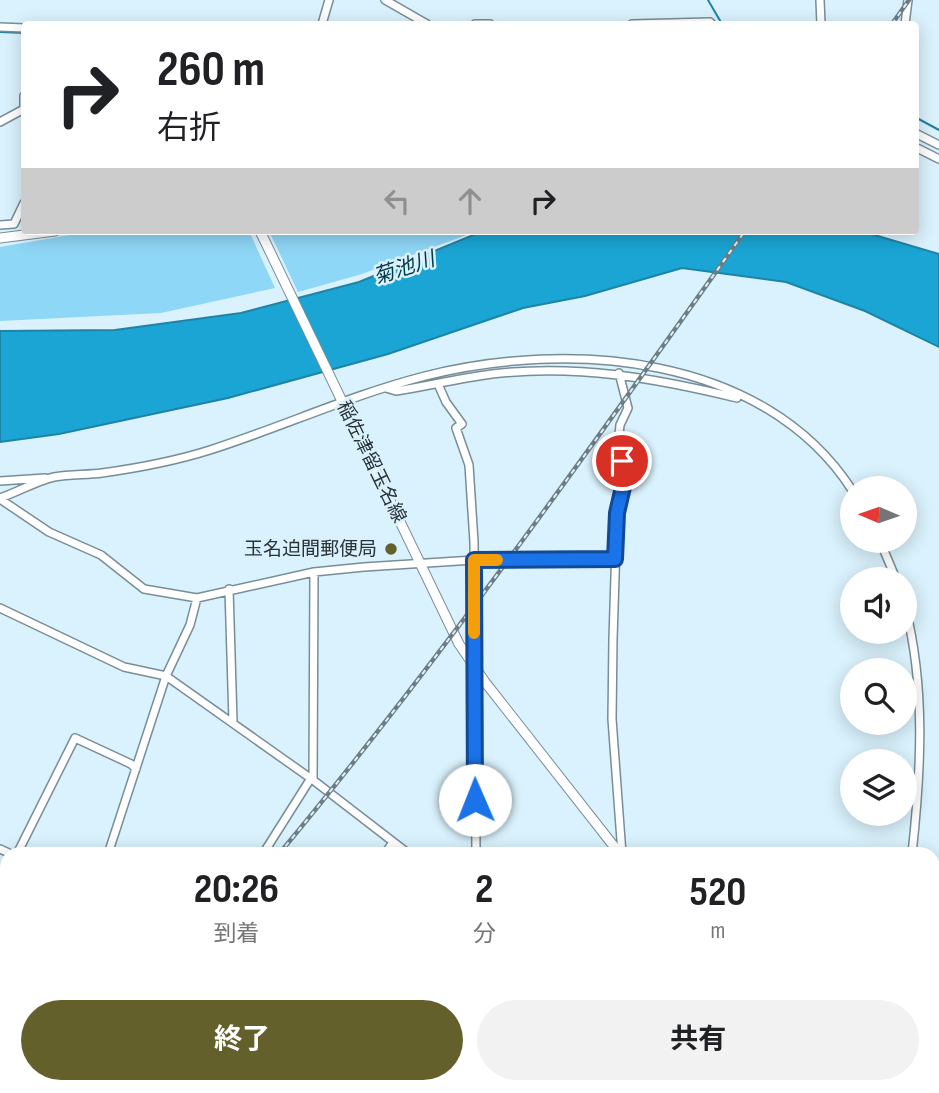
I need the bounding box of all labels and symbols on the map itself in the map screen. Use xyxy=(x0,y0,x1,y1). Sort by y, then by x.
water label: 菊池川 xyxy=(370,246,440,290)
street label: 稲佐津留玉名線 xyxy=(332,397,410,527)
pin xyxy=(592,431,652,491)
north arrow xyxy=(840,476,917,553)
place label: 玉名迫間郵便局 xyxy=(244,538,377,561)
marker: 玉名迫間郵便局 xyxy=(383,541,399,557)
position arrow xyxy=(438,763,512,837)

